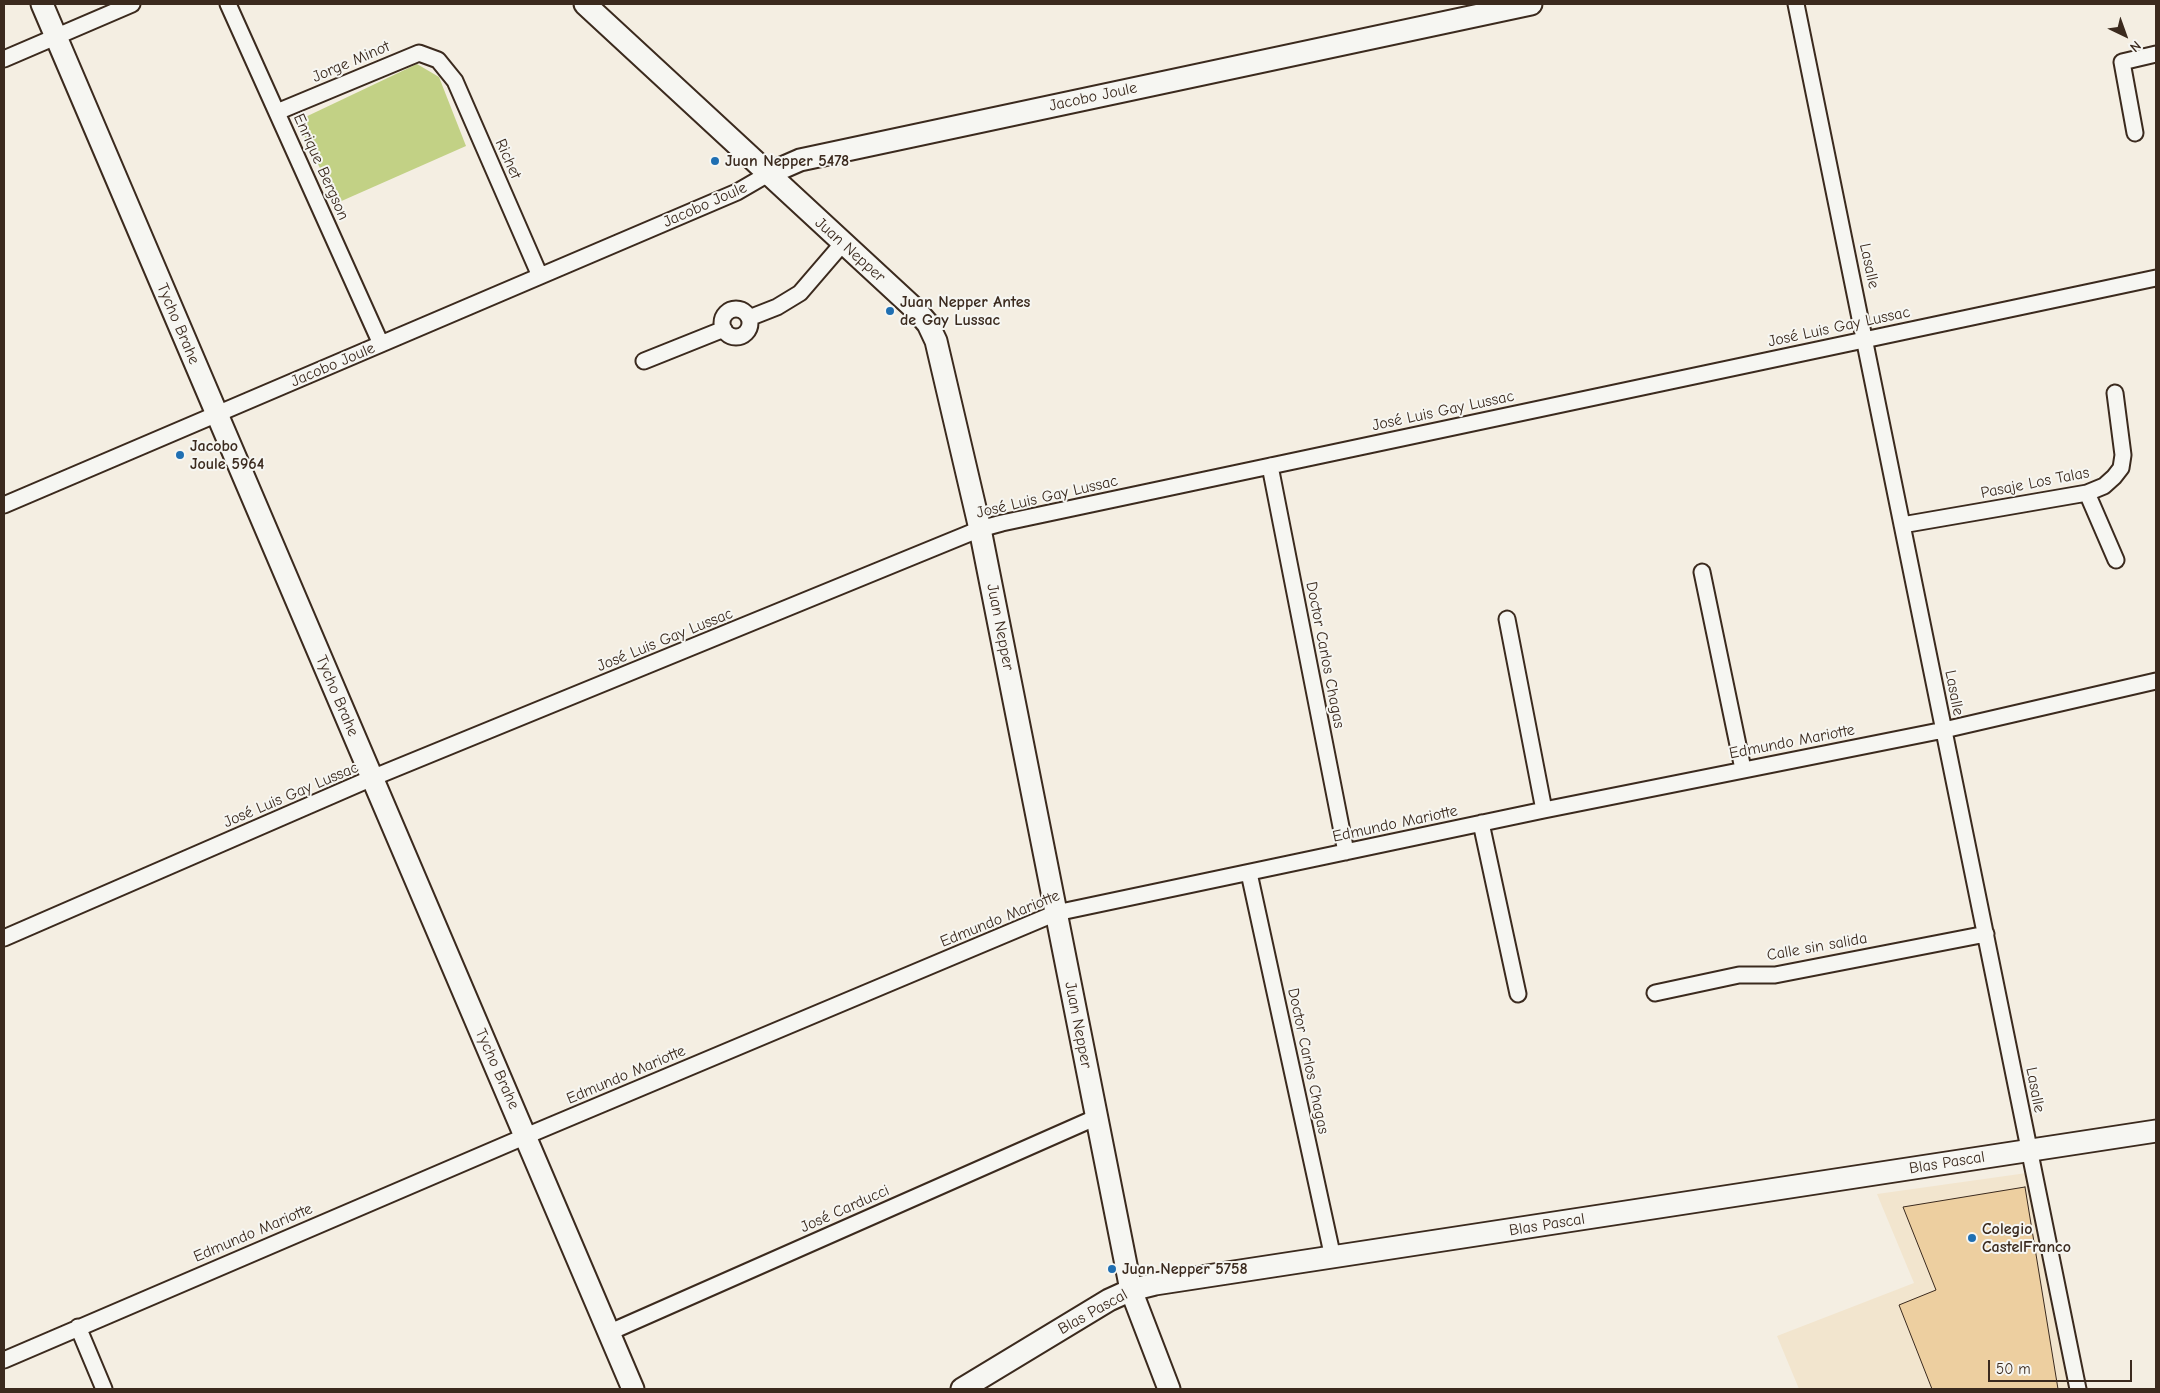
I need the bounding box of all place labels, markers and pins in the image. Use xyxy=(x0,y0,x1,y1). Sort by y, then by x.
place label: Juan Nepper 5478 xyxy=(725,151,849,171)
marker: Juan Nepper 5478 xyxy=(709,155,721,167)
place label: Juan Nepper Antes de Gay Lussac xyxy=(900,292,1030,330)
marker: Juan Nepper Antes de Gay Lussac xyxy=(884,305,896,317)
place label: Jacobo Joule 5964 xyxy=(190,436,264,474)
marker: Jacobo Joule 5964 xyxy=(174,449,186,461)
place label: Colegio CastelFranco xyxy=(1982,1219,2071,1257)
marker: Colegio CastelFranco xyxy=(1966,1232,1978,1244)
place label: Juan Nepper 5758 xyxy=(1122,1259,1248,1279)
marker: Juan Nepper 5758 xyxy=(1106,1263,1118,1275)

